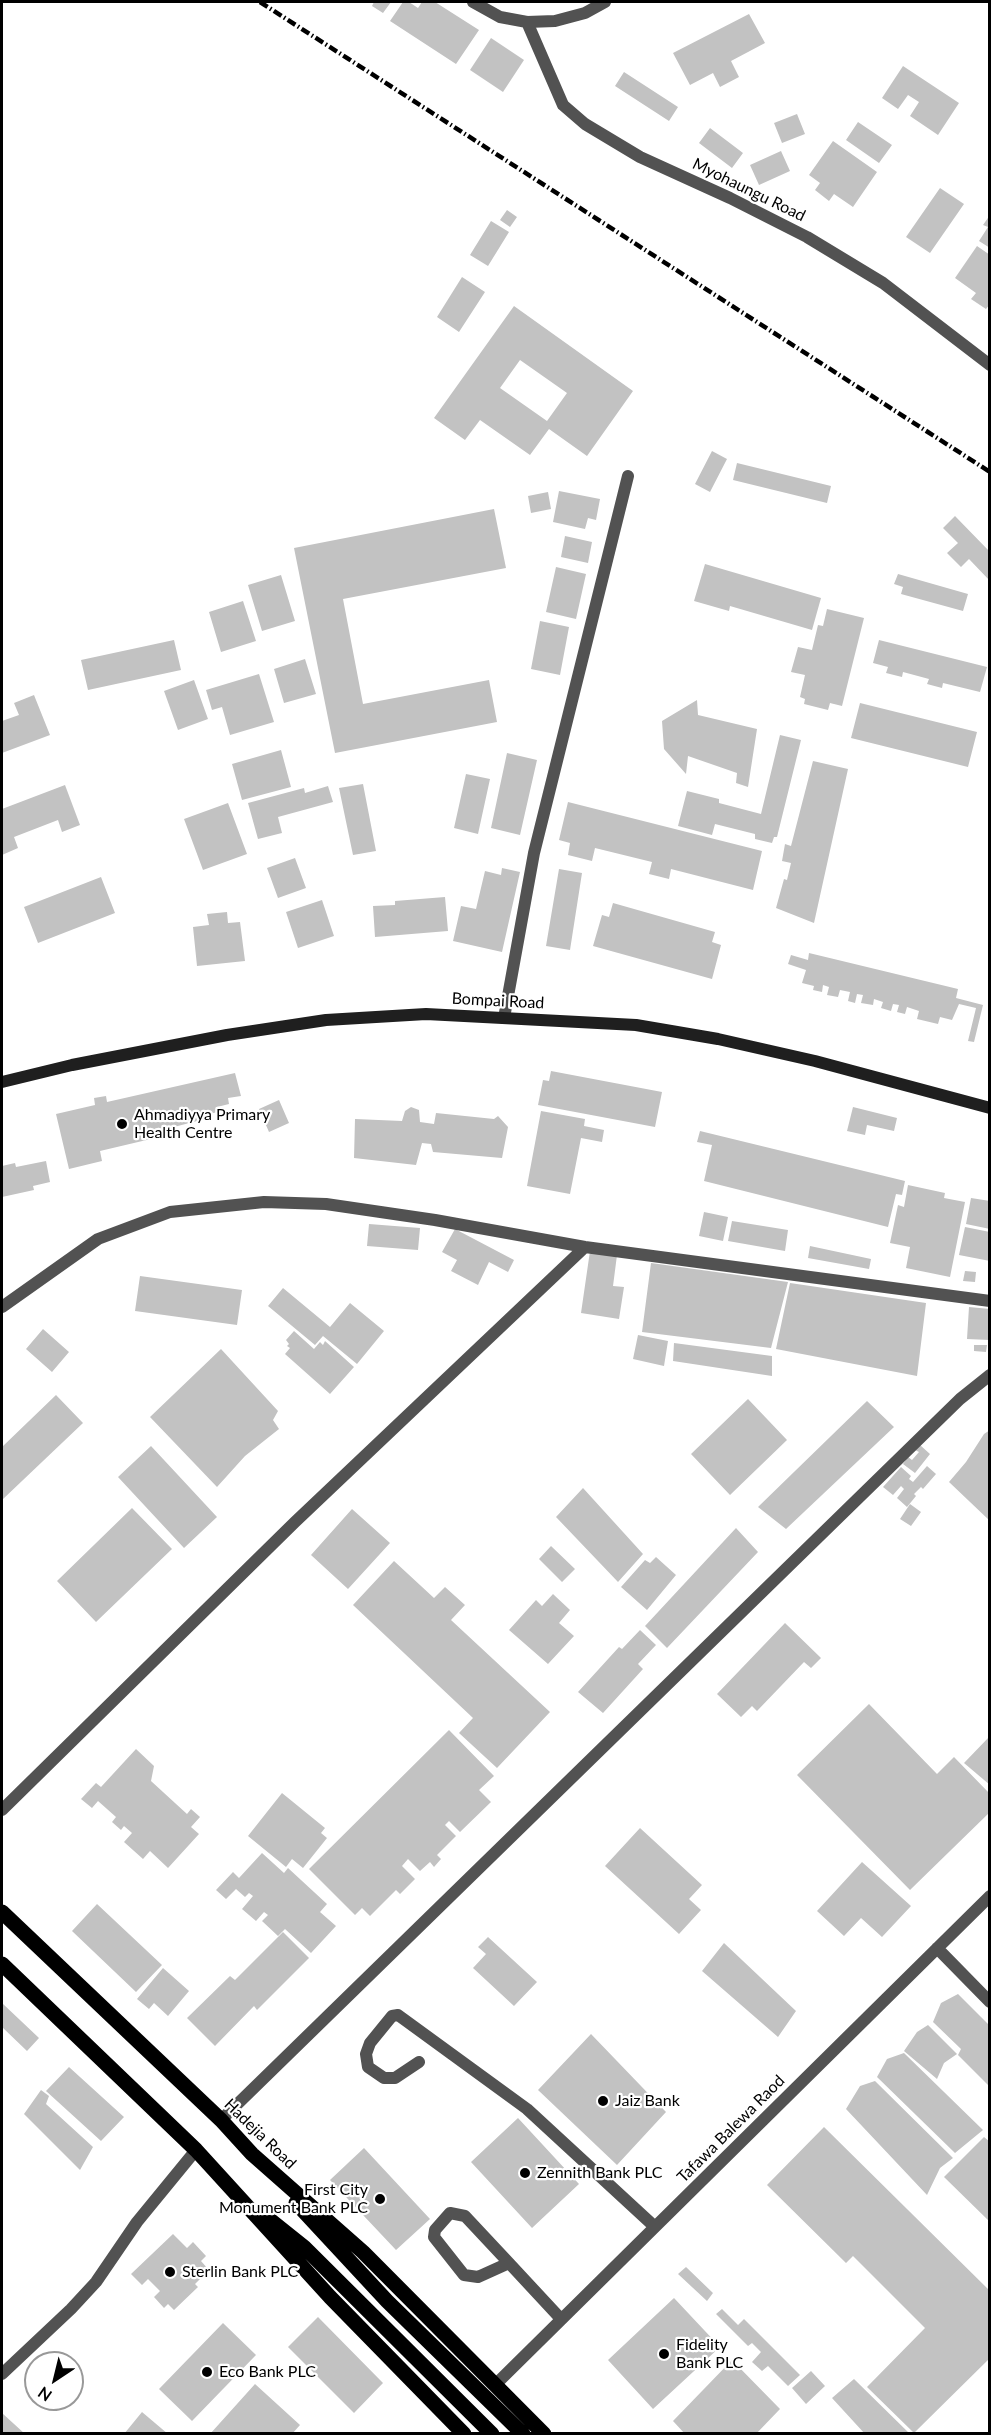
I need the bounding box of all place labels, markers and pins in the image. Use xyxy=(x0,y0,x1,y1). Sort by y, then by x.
place label: Ahmadiyya Primary Health Centre xyxy=(134,1105,270,1143)
marker: Ahmadiyya Primary Health Centre xyxy=(115,1117,129,1131)
place label: Jaiz Bank xyxy=(615,2091,680,2111)
marker: Jaiz Bank xyxy=(596,2094,610,2108)
place label: Zennith Bank PLC xyxy=(537,2163,662,2183)
marker: Zennith Bank PLC xyxy=(518,2166,532,2180)
place label: First City Monument Bank PLC xyxy=(219,2180,368,2218)
marker: First City Monument Bank PLC xyxy=(373,2192,387,2206)
place label: Sterlin Bank PLC xyxy=(182,2262,298,2282)
marker: Sterlin Bank PLC xyxy=(163,2265,177,2279)
place label: Fidelity Bank PLC xyxy=(676,2335,743,2373)
marker: Fidelity Bank PLC xyxy=(657,2347,671,2361)
place label: Eco Bank PLC xyxy=(219,2362,316,2382)
marker: Eco Bank PLC xyxy=(200,2365,214,2379)

